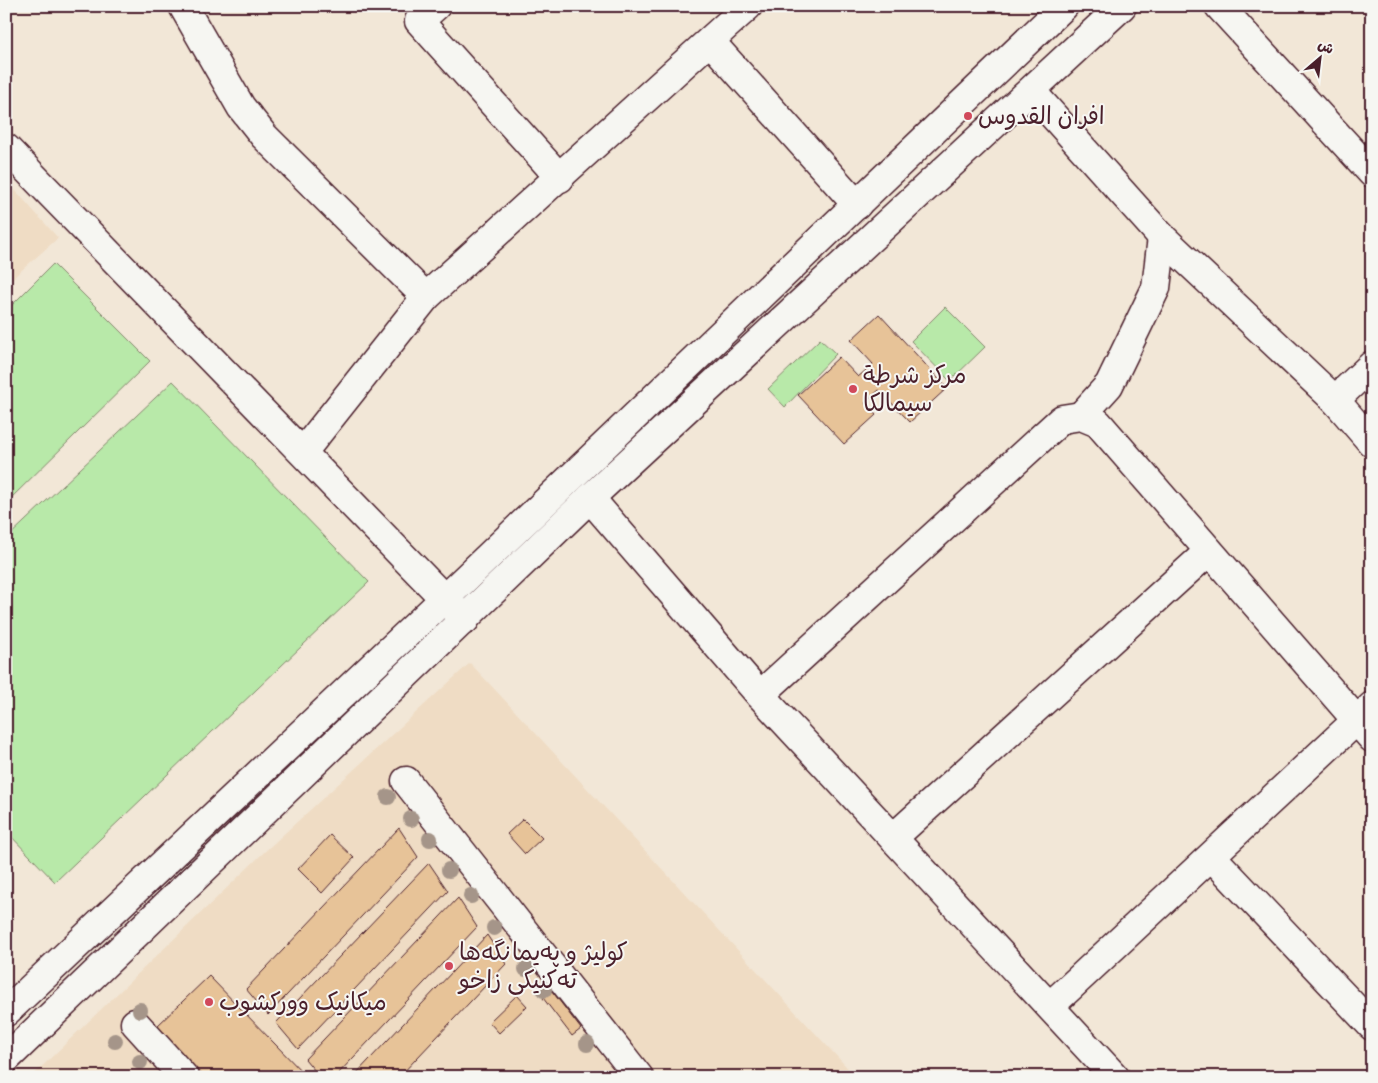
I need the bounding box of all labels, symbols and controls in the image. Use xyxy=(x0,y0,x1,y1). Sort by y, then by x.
north arrow xyxy=(1296,32,1346,82)
text: ش xyxy=(1315,36,1337,58)
place label: افران القدوس xyxy=(978,101,1105,131)
marker: افران القدوس xyxy=(962,110,974,122)
place label: مركز شرطة سيمالكا xyxy=(863,360,966,418)
marker: مركز شرطة سيمالكا xyxy=(847,383,859,395)
place label: كوليژ و په‌يمانگه‌ها ته‌كنيكى زاخو xyxy=(457,937,628,995)
marker: كوليژ و په‌يمانگه‌ها ته‌كنيكى زاخو xyxy=(443,960,455,972)
place label: میکانیک وورکشوب xyxy=(219,987,387,1017)
marker: میکانیک وورکشوب xyxy=(203,996,215,1008)

